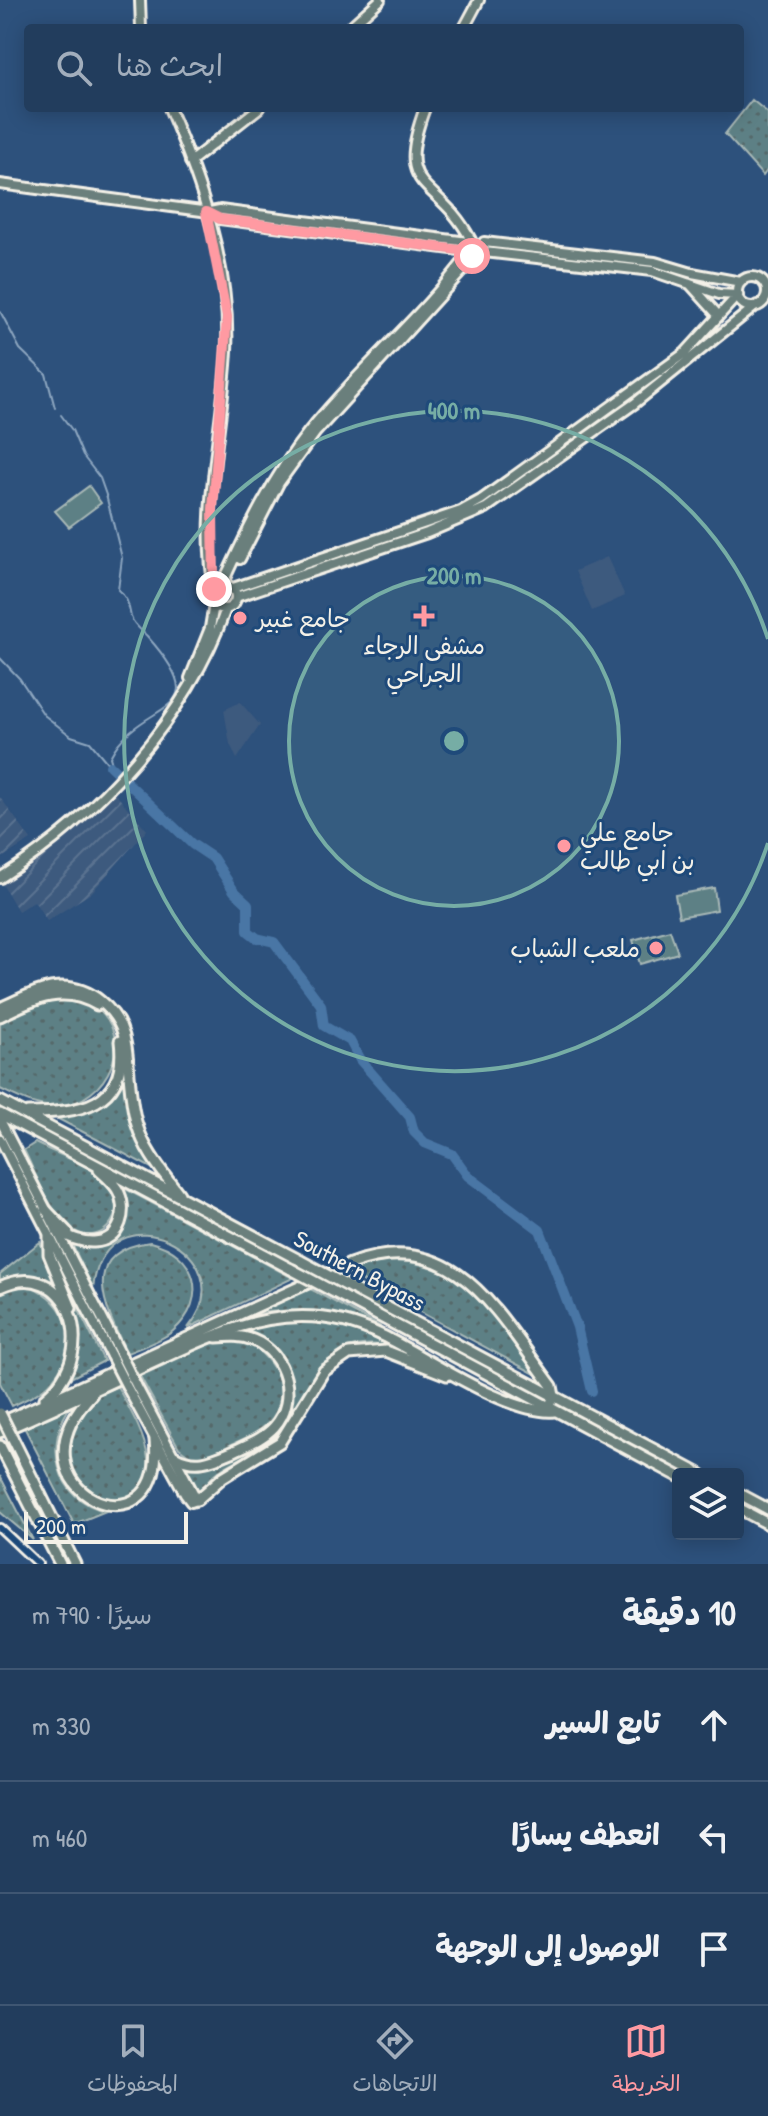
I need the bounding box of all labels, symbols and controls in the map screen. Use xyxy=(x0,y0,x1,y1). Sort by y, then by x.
search box xyxy=(24,24,744,112)
text: ابحث هنا xyxy=(116,45,223,85)
icon: search xyxy=(52,46,96,90)
route start xyxy=(454,238,490,274)
text: 400 m xyxy=(428,394,480,426)
text: 200 m xyxy=(427,559,481,591)
route end xyxy=(196,571,232,607)
place label: جامع غبير xyxy=(254,602,350,636)
marker: مشفى الرجاء الجراحي xyxy=(413,605,435,627)
marker: جامع غبير xyxy=(231,609,249,627)
place label: مشفى الرجاء الجراحي xyxy=(363,629,485,695)
centre of rings xyxy=(440,727,468,755)
place label: جامع علي بن ابي طالب xyxy=(580,816,695,882)
marker: جامع علي بن ابي طالب xyxy=(555,837,573,855)
place label: ملعب الشباب xyxy=(510,932,640,964)
marker: ملعب الشباب xyxy=(647,939,665,957)
street label: Southern Bypass xyxy=(289,1222,431,1318)
map controls xyxy=(672,1468,744,1540)
button: layers xyxy=(672,1468,744,1540)
scale bar xyxy=(24,1508,188,1544)
text: 200 m xyxy=(36,1511,86,1541)
text: 10 دقيقة xyxy=(622,1590,736,1636)
text: سيرًا · 790 m xyxy=(32,1597,152,1632)
text: تابع السير xyxy=(546,1702,660,1742)
icon: ahead xyxy=(692,1703,736,1747)
text: 330 m xyxy=(32,1708,91,1743)
text: انعطف يسارًا xyxy=(511,1814,660,1854)
icon: left xyxy=(692,1815,736,1859)
text: 460 m xyxy=(32,1820,87,1855)
text: الوصول إلى الوجهة xyxy=(435,1926,660,1966)
icon: arrive xyxy=(692,1927,736,1971)
tab: المحفوظات xyxy=(87,2019,178,2103)
tab: الاتجاهات xyxy=(353,2019,437,2103)
tab: الخريطة xyxy=(612,2019,681,2103)

